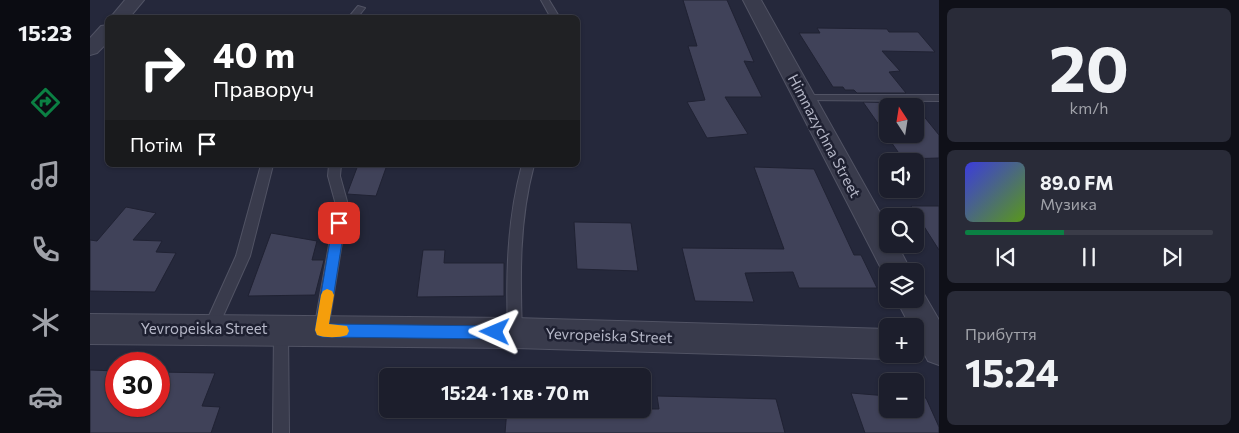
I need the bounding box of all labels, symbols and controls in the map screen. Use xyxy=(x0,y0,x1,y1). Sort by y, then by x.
text: 15:23 xyxy=(18,19,72,46)
text: 20 xyxy=(1049,26,1129,105)
text: 40 m xyxy=(213,32,295,75)
icon: right xyxy=(130,35,195,100)
street label: Himnazychna Street xyxy=(785,71,865,200)
text: Праворуч xyxy=(213,75,314,102)
icon: directions xyxy=(28,85,63,120)
north arrow xyxy=(879,98,924,142)
map controls xyxy=(879,98,924,418)
text: km/h xyxy=(1070,98,1108,117)
icon: arrive xyxy=(193,130,221,158)
text: Потім xyxy=(130,133,183,156)
button: sound xyxy=(879,153,924,198)
icon: music xyxy=(28,158,63,193)
text: 89.0 FM xyxy=(1040,171,1114,194)
text: Музика xyxy=(1040,194,1097,213)
pin xyxy=(318,202,360,244)
button: search xyxy=(879,208,924,253)
icon: arrive xyxy=(325,209,353,237)
icon: phone xyxy=(28,232,63,267)
icon: previous xyxy=(992,243,1020,271)
icon: pause xyxy=(1075,243,1103,271)
icon: next xyxy=(1158,243,1186,271)
button: layers xyxy=(879,263,924,308)
icon: climate xyxy=(28,305,63,340)
position arrow xyxy=(468,305,520,357)
button: + xyxy=(879,318,924,363)
street label: Yevropeiska Street xyxy=(140,319,268,337)
street label: Yevropeiska Street xyxy=(545,324,673,346)
text: Прибуття xyxy=(965,324,1037,343)
text: 15:24 xyxy=(965,348,1059,395)
speed limit sign: 30 xyxy=(105,352,170,417)
button: − xyxy=(879,373,924,418)
icon: car xyxy=(28,379,63,414)
text: 15:24 · 1 хв · 70 m xyxy=(441,381,589,404)

